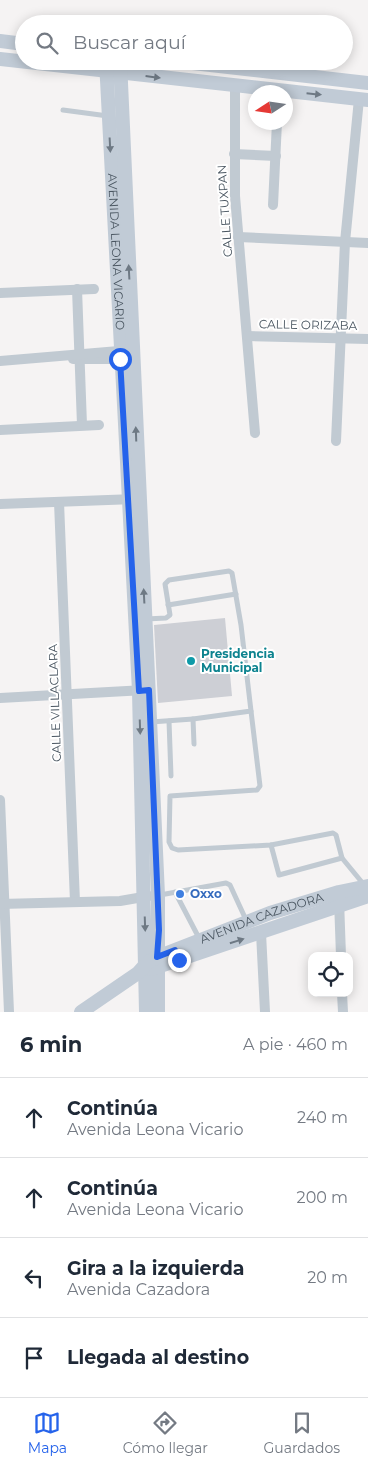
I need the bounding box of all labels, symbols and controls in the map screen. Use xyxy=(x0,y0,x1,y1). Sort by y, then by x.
search box xyxy=(15,15,353,70)
icon: search xyxy=(33,29,61,57)
text: Buscar aquí xyxy=(73,31,186,54)
one-way arrow xyxy=(145,73,161,81)
north arrow xyxy=(248,85,293,130)
one-way arrow xyxy=(307,90,323,98)
one-way arrow xyxy=(106,137,114,153)
street label: CALLE TUXPAN xyxy=(214,164,235,258)
street label: AVENIDA LEONA VICARIO xyxy=(105,173,128,331)
one-way arrow xyxy=(125,263,133,279)
street label: CALLE ORIZABA xyxy=(259,316,358,333)
route start xyxy=(109,348,132,371)
one-way arrow xyxy=(132,426,140,442)
one-way arrow xyxy=(140,588,148,604)
street label: CALLE VILLACLARA xyxy=(45,643,64,762)
place label: Presidencia Municipal xyxy=(201,646,275,675)
marker: Presidencia Municipal xyxy=(185,655,197,667)
one-way arrow xyxy=(136,719,144,735)
place label: Oxxo xyxy=(190,886,222,901)
marker: Oxxo xyxy=(174,888,186,900)
street label: AVENIDA CAZADORA xyxy=(198,889,326,947)
one-way arrow xyxy=(142,916,150,932)
one-way arrow xyxy=(230,936,245,944)
route end xyxy=(168,949,191,972)
map controls xyxy=(308,952,353,997)
button: locate xyxy=(308,952,353,997)
text: 6 min xyxy=(20,1032,82,1057)
text: A pie · 460 m xyxy=(243,1035,348,1054)
text: Continúa xyxy=(67,1097,158,1120)
icon: ahead xyxy=(20,1104,48,1132)
text: 240 m xyxy=(297,1108,348,1127)
text: Avenida Leona Vicario xyxy=(67,1120,243,1139)
text: Continúa xyxy=(67,1177,158,1200)
icon: ahead xyxy=(20,1184,48,1212)
text: 200 m xyxy=(297,1188,348,1207)
text: Avenida Leona Vicario xyxy=(67,1200,243,1219)
text: Gira a la izquierda xyxy=(67,1257,245,1280)
icon: left xyxy=(20,1264,48,1292)
text: 20 m xyxy=(307,1268,348,1287)
text: Avenida Cazadora xyxy=(67,1280,210,1299)
icon: arrive xyxy=(20,1344,48,1372)
text: Llegada al destino xyxy=(67,1346,249,1369)
tab: Mapa xyxy=(28,1409,67,1457)
tab: Cómo llegar xyxy=(123,1409,208,1457)
tab: Guardados xyxy=(263,1409,340,1457)

